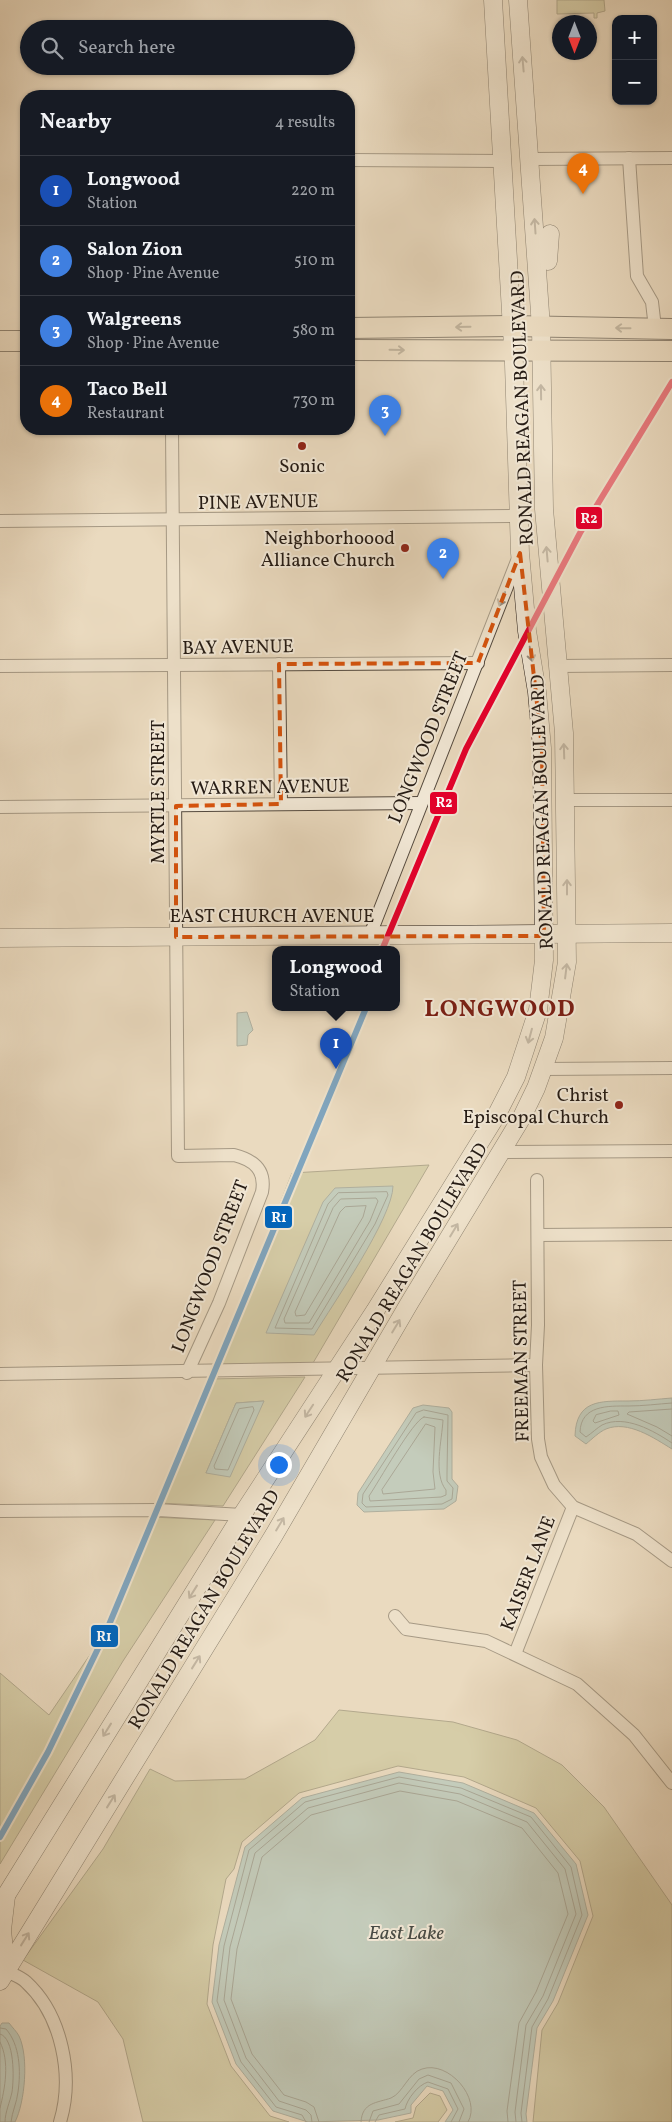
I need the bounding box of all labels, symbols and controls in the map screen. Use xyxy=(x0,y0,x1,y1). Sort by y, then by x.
north arrow xyxy=(552,15,597,60)
map controls xyxy=(612,15,657,105)
button: + xyxy=(612,15,657,60)
search box xyxy=(20,20,355,75)
icon: search xyxy=(38,34,66,62)
text: Search here xyxy=(78,35,175,61)
one-way arrow xyxy=(518,56,528,72)
button: − xyxy=(612,60,657,105)
text: Nearby xyxy=(40,108,111,137)
text: 4 results xyxy=(275,112,335,134)
pin: 4 xyxy=(567,153,599,194)
text: Longwood xyxy=(87,167,180,193)
text: 1 xyxy=(53,180,59,202)
text: 220 m xyxy=(291,180,335,202)
text: Station xyxy=(87,193,138,215)
one-way arrow xyxy=(530,218,540,234)
text: Salon Zion xyxy=(87,237,183,263)
text: 2 xyxy=(52,250,60,272)
text: 510 m xyxy=(294,250,335,272)
text: Shop · Pine Avenue xyxy=(87,263,219,285)
street label: RONALD REAGAN BOULEVARD xyxy=(505,270,541,546)
text: Walgreens xyxy=(87,307,181,333)
text: 3 xyxy=(52,320,60,342)
text: 580 m xyxy=(292,320,335,342)
one-way arrow xyxy=(455,322,471,331)
one-way arrow xyxy=(616,323,632,333)
text: Shop · Pine Avenue xyxy=(87,333,219,355)
one-way arrow xyxy=(389,345,405,355)
text: Taco Bell xyxy=(87,377,167,403)
one-way arrow xyxy=(537,384,546,400)
text: 4 xyxy=(51,390,61,412)
text: 730 m xyxy=(293,390,335,412)
pin: 3 xyxy=(369,395,401,436)
text: Restaurant xyxy=(87,403,165,425)
marker: Sonic xyxy=(296,440,308,452)
place label: Sonic xyxy=(279,454,325,480)
street label: PINE AVENUE xyxy=(198,489,318,517)
line badge: R2 xyxy=(575,506,603,530)
text: R2 xyxy=(580,510,598,529)
place label: Neighborhoood Alliance Church xyxy=(261,526,395,574)
pin: 2 xyxy=(427,538,459,579)
marker: Neighborhoood Alliance Church xyxy=(399,542,411,554)
one-way arrow xyxy=(542,547,552,563)
one-way arrow xyxy=(497,591,506,606)
street label: BAY AVENUE xyxy=(182,634,294,662)
one-way arrow xyxy=(526,645,536,661)
street label: LONGWOOD STREET xyxy=(383,648,475,827)
street label: RONALD REAGAN BOULEVARD xyxy=(525,674,561,950)
street label: MYRTLE STREET xyxy=(146,720,172,864)
one-way arrow xyxy=(560,743,569,759)
street label: WARREN AVENUE xyxy=(190,774,350,802)
line badge: R2 xyxy=(429,791,458,815)
text: R2 xyxy=(435,794,453,813)
one-way arrow xyxy=(562,879,572,896)
street label: EAST CHURCH AVENUE xyxy=(169,904,375,930)
popup xyxy=(272,946,400,1011)
text: Longwood xyxy=(289,955,383,981)
one-way arrow xyxy=(561,963,571,979)
text: Station xyxy=(289,981,340,1003)
district label: LONGWOOD xyxy=(424,993,576,1027)
one-way arrow xyxy=(525,1027,535,1043)
pin: 1 xyxy=(320,1028,352,1069)
place label: Christ Episcopal Church xyxy=(463,1083,609,1131)
marker: Christ Episcopal Church xyxy=(613,1099,625,1111)
street label: RONALD REAGAN BOULEVARD xyxy=(331,1138,495,1388)
street label: LONGWOOD STREET xyxy=(166,1177,256,1357)
line badge: R1 xyxy=(264,1205,293,1229)
text: R1 xyxy=(271,1209,287,1228)
one-way arrow xyxy=(450,1223,460,1237)
street label: FREEMAN STREET xyxy=(508,1280,536,1442)
one-way arrow xyxy=(391,1319,401,1333)
one-way arrow xyxy=(304,1403,314,1417)
your location xyxy=(266,1452,292,1478)
street label: RONALD REAGAN BOULEVARD xyxy=(123,1485,287,1735)
street label: KAISER LANE xyxy=(495,1512,563,1635)
one-way arrow xyxy=(276,1517,286,1531)
one-way arrow xyxy=(188,1585,199,1599)
line badge: R1 xyxy=(90,1624,119,1648)
text: R1 xyxy=(96,1628,112,1647)
one-way arrow xyxy=(191,1656,201,1670)
one-way arrow xyxy=(102,1722,112,1736)
one-way arrow xyxy=(106,1794,116,1808)
water label: East Lake xyxy=(368,1920,444,1948)
one-way arrow xyxy=(21,1933,31,1947)

